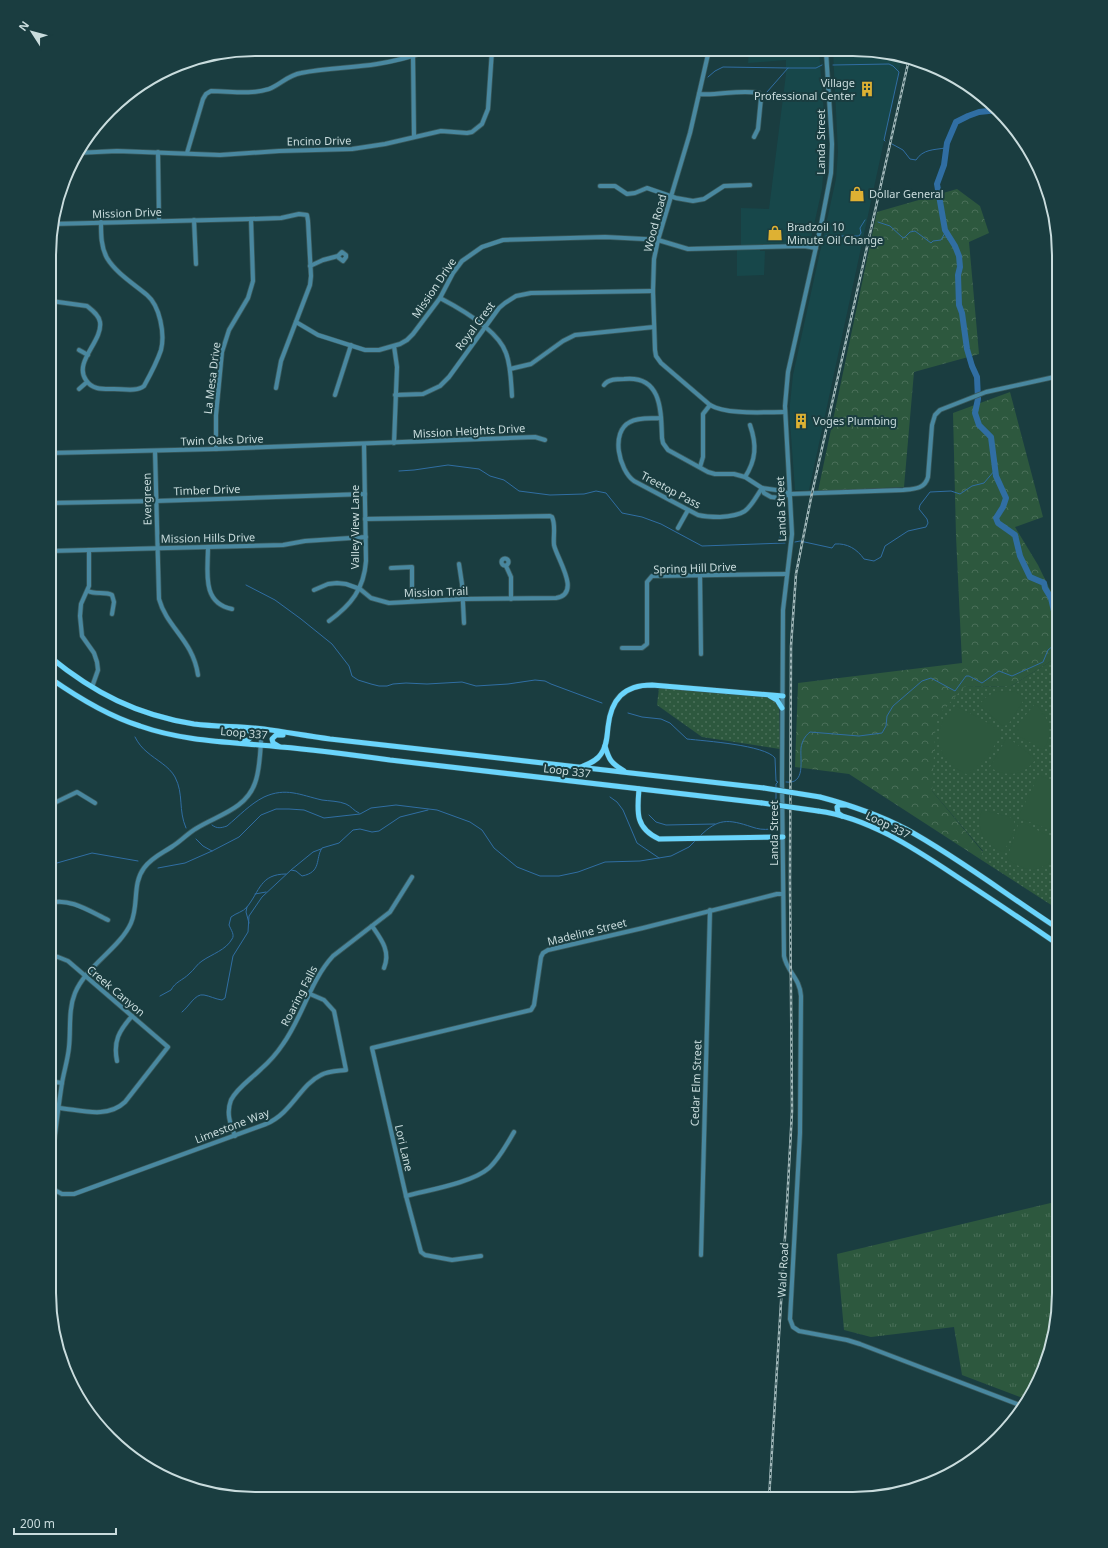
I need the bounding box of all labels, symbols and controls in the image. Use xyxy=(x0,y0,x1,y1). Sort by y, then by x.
north arrow xyxy=(12,12,52,52)
text: N xyxy=(15,18,32,34)
place label: Village Professional Center xyxy=(754,75,855,103)
building icon: Village Professional Center xyxy=(858,80,876,98)
street label: Landa Street xyxy=(813,109,828,175)
street label: Encino Drive xyxy=(287,132,351,149)
shop icon: Dollar General xyxy=(848,185,866,203)
place label: Dollar General xyxy=(869,186,943,201)
street label: Wood Road xyxy=(640,192,669,253)
street label: Mission Drive xyxy=(92,204,162,221)
place label: Bradzoil 10 Minute Oil Change xyxy=(787,219,883,247)
shop icon: Bradzoil 10 Minute Oil Change xyxy=(766,224,784,242)
street label: Mission Drive xyxy=(408,255,459,321)
street label: Royal Crest xyxy=(451,298,498,353)
street label: La Mesa Drive xyxy=(200,341,223,415)
building icon: Voges Plumbing xyxy=(792,412,810,430)
place label: Voges Plumbing xyxy=(813,413,897,428)
street label: Mission Heights Drive xyxy=(412,420,526,441)
street label: Twin Oaks Drive xyxy=(180,431,264,448)
street label: Treetop Pass xyxy=(639,467,704,512)
street label: Evergreen xyxy=(139,473,154,525)
street label: Landa Street xyxy=(772,476,789,542)
street label: Timber Drive xyxy=(173,481,241,498)
street label: Valley View Lane xyxy=(347,485,362,569)
street label: Mission Hills Drive xyxy=(161,529,255,546)
street label: Spring Hill Drive xyxy=(653,559,737,576)
street label: Mission Trail xyxy=(404,583,468,600)
street label: Loop 337 xyxy=(220,723,268,742)
street label: Loop 337 xyxy=(543,760,592,781)
street label: Landa Street xyxy=(766,800,781,866)
street label: Loop 337 xyxy=(864,807,913,842)
street label: Madeline Street xyxy=(546,914,628,949)
street label: Creek Canyon xyxy=(84,962,148,1019)
street label: Roaring Falls xyxy=(277,963,320,1029)
street label: Cedar Elm Street xyxy=(686,1040,705,1126)
street label: Limestone Way xyxy=(192,1104,272,1147)
street label: Lori Lane xyxy=(392,1123,417,1173)
street label: Wald Road xyxy=(774,1242,791,1298)
scale bar xyxy=(14,1510,116,1536)
text: 200 m xyxy=(20,1515,55,1532)

